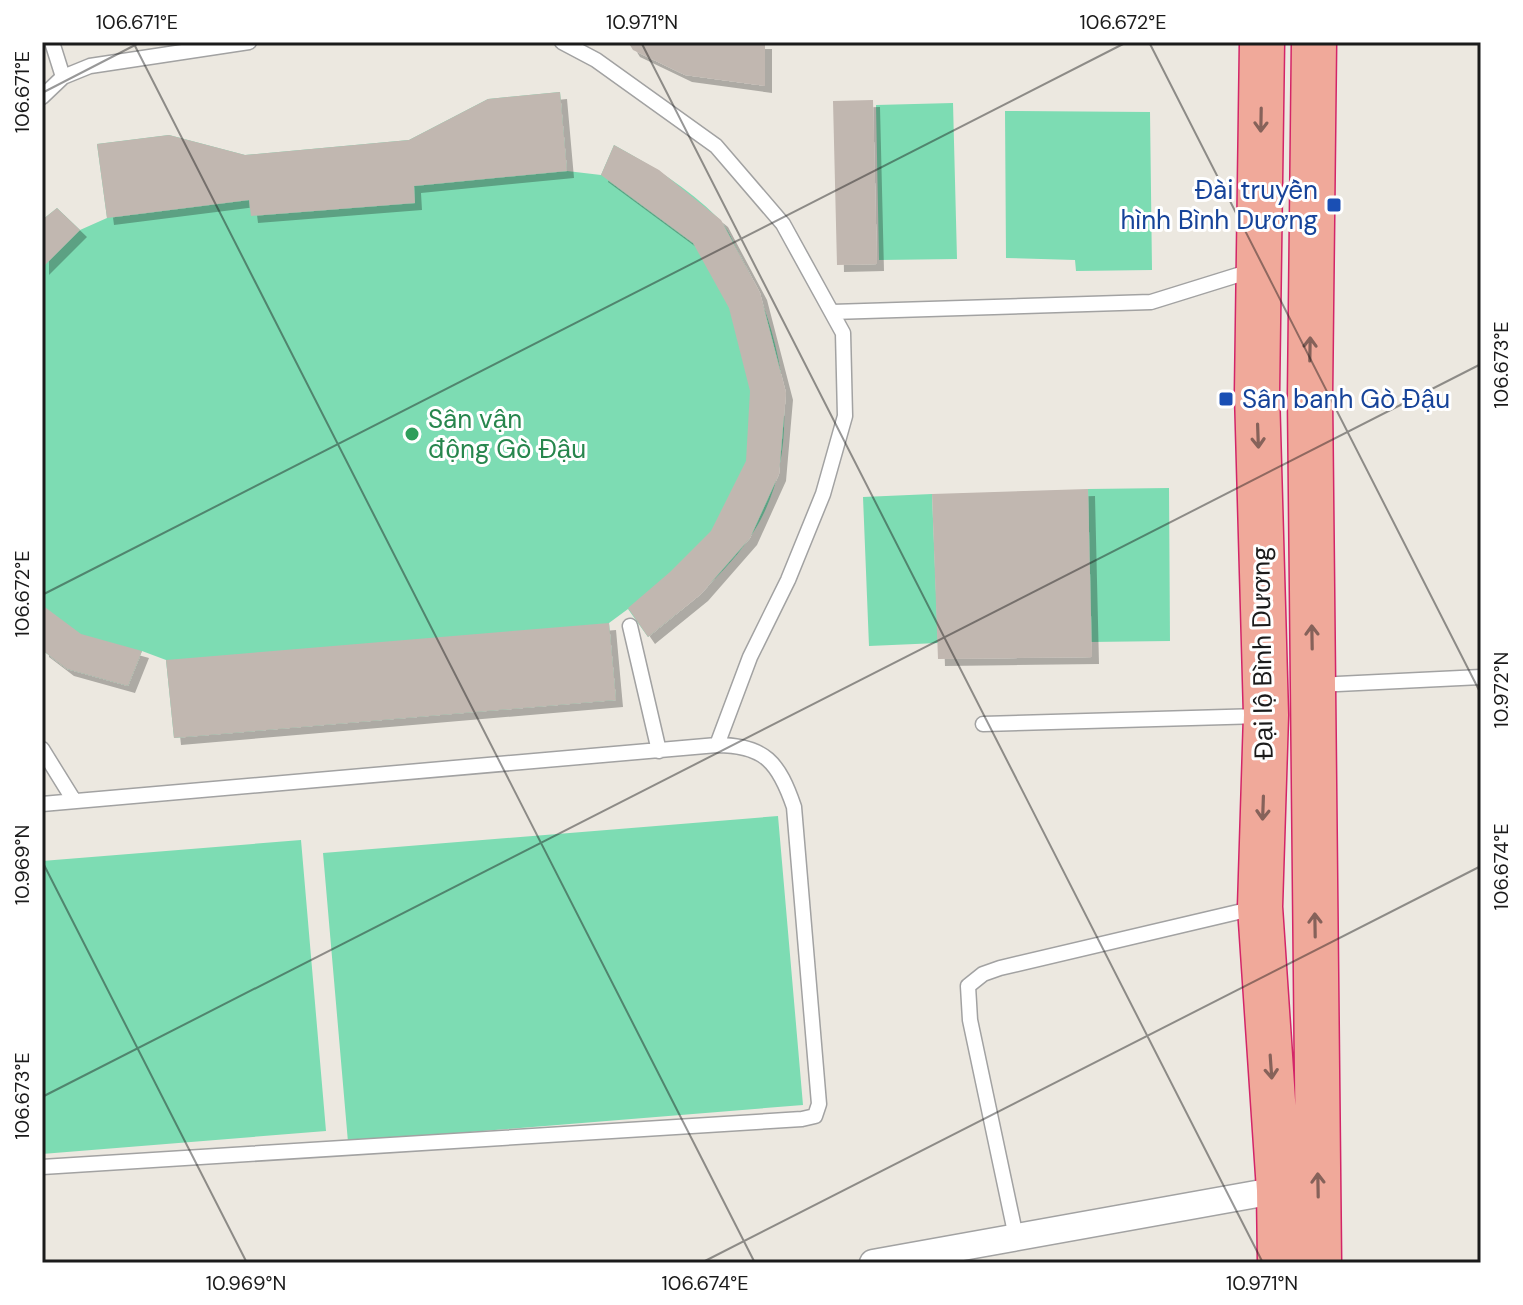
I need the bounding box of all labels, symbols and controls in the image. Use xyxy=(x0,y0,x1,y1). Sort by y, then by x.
text: 106.671°E xyxy=(96,9,178,35)
text: 10.971°N xyxy=(606,9,678,35)
text: 106.672°E xyxy=(1080,9,1166,35)
text: 106.671°E xyxy=(9,51,35,133)
one-way arrow xyxy=(1253,106,1268,133)
place label: Đài truyền hình Bình Dương xyxy=(1120,173,1318,237)
marker: Đài truyền hình Bình Dương xyxy=(1325,196,1343,214)
text: 106.673°E xyxy=(1488,321,1514,409)
one-way arrow xyxy=(1302,336,1318,363)
place label: Sân banh Gò Đậu xyxy=(1242,382,1450,416)
marker: Sân banh Gò Đậu xyxy=(1217,390,1235,408)
place label: Sân vận động Gò Đậu xyxy=(428,402,586,466)
one-way arrow xyxy=(1250,422,1265,449)
marker: Sân vận động Gò Đậu xyxy=(403,425,421,443)
street label: Đại lộ Bình Dương xyxy=(1243,546,1281,760)
text: 106.672°E xyxy=(9,551,35,637)
one-way arrow xyxy=(1304,624,1320,651)
text: 10.972°N xyxy=(1488,652,1514,728)
one-way arrow xyxy=(1255,794,1270,821)
text: 106.674°E xyxy=(1488,824,1514,910)
text: 10.969°N xyxy=(9,825,35,905)
one-way arrow xyxy=(1307,912,1323,939)
text: 106.673°E xyxy=(9,1052,35,1140)
one-way arrow xyxy=(1264,1053,1279,1080)
one-way arrow xyxy=(1310,1172,1326,1199)
text: 10.969°N xyxy=(206,1270,286,1296)
text: 106.674°E xyxy=(662,1270,748,1296)
text: 10.971°N xyxy=(1226,1270,1298,1296)

